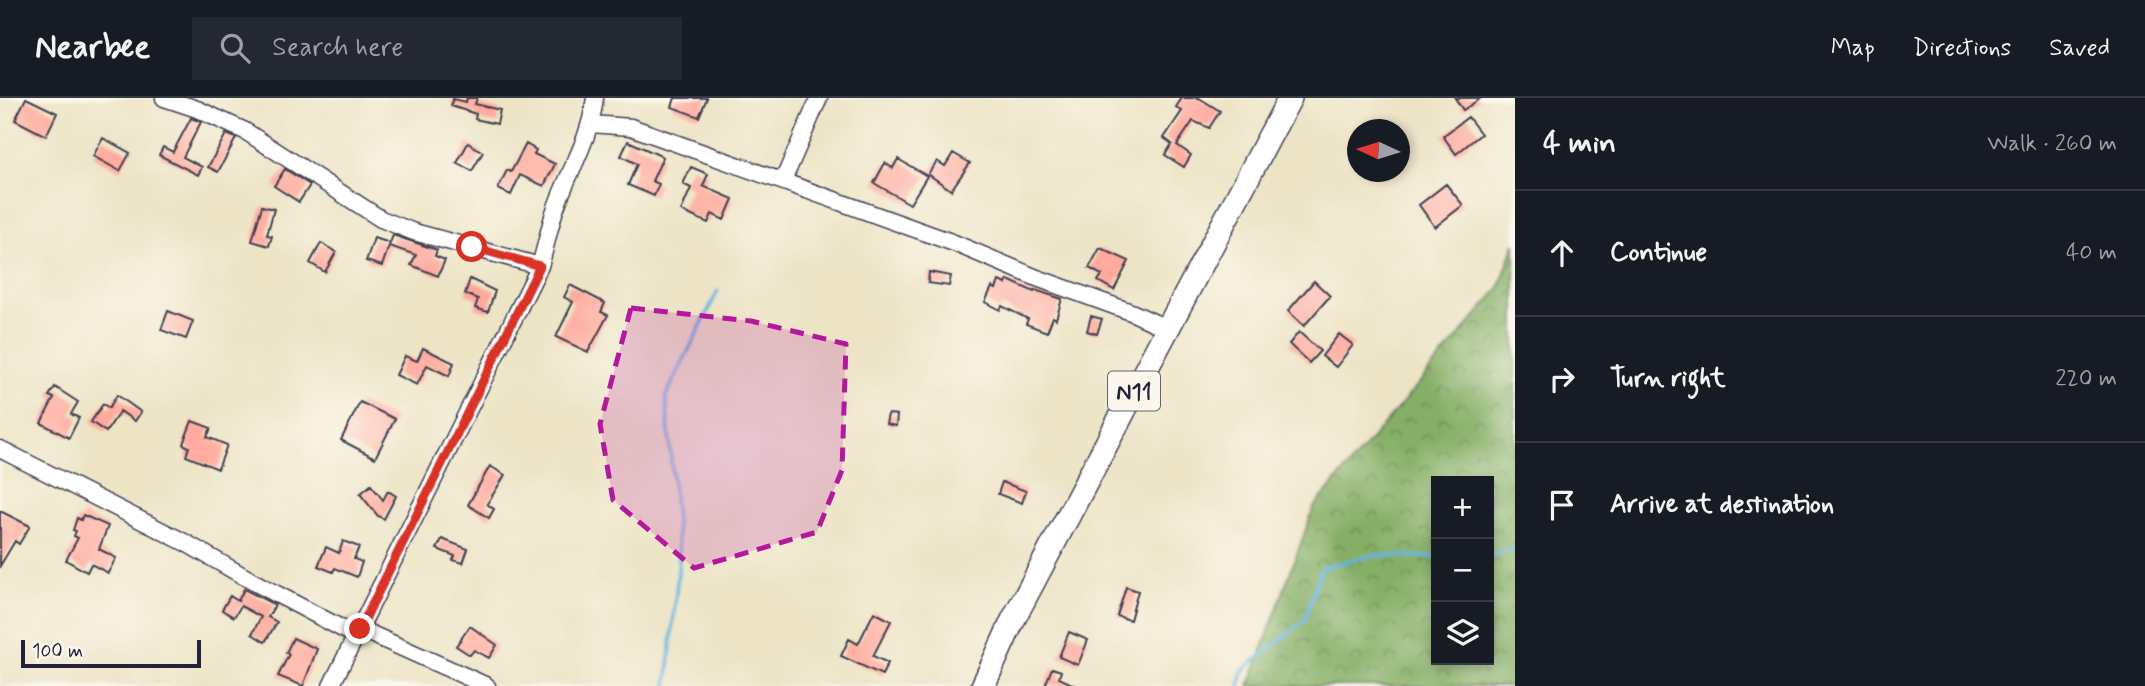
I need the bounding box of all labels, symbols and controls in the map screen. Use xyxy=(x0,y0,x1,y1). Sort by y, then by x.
search box xyxy=(192,17,682,80)
text: Nearbee xyxy=(35,26,150,70)
icon: search xyxy=(216,29,254,67)
text: Search here xyxy=(272,31,403,65)
text: Map xyxy=(1831,33,1875,64)
text: Directions xyxy=(1913,33,2011,64)
text: Saved xyxy=(2049,33,2110,64)
north arrow xyxy=(1347,119,1410,182)
text: 4 min xyxy=(1543,124,1616,163)
text: Walk · 260 m xyxy=(1987,129,2117,159)
route start xyxy=(456,231,487,262)
icon: ahead xyxy=(1543,234,1581,272)
text: Continue xyxy=(1610,236,1707,270)
text: 40 m xyxy=(2066,238,2117,268)
icon: right xyxy=(1543,360,1581,398)
text: Turn right xyxy=(1610,362,1726,396)
text: 220 m xyxy=(2055,364,2117,394)
road number: N11 xyxy=(1108,372,1160,410)
map controls xyxy=(1431,476,1494,665)
button: + xyxy=(1431,476,1494,539)
icon: arrive xyxy=(1543,486,1581,524)
text: Arrive at destination xyxy=(1610,488,1834,522)
button: − xyxy=(1431,539,1494,602)
button: layers xyxy=(1431,602,1494,665)
route end xyxy=(344,613,375,644)
scale bar xyxy=(21,637,201,669)
text: 100 m xyxy=(32,639,83,664)

